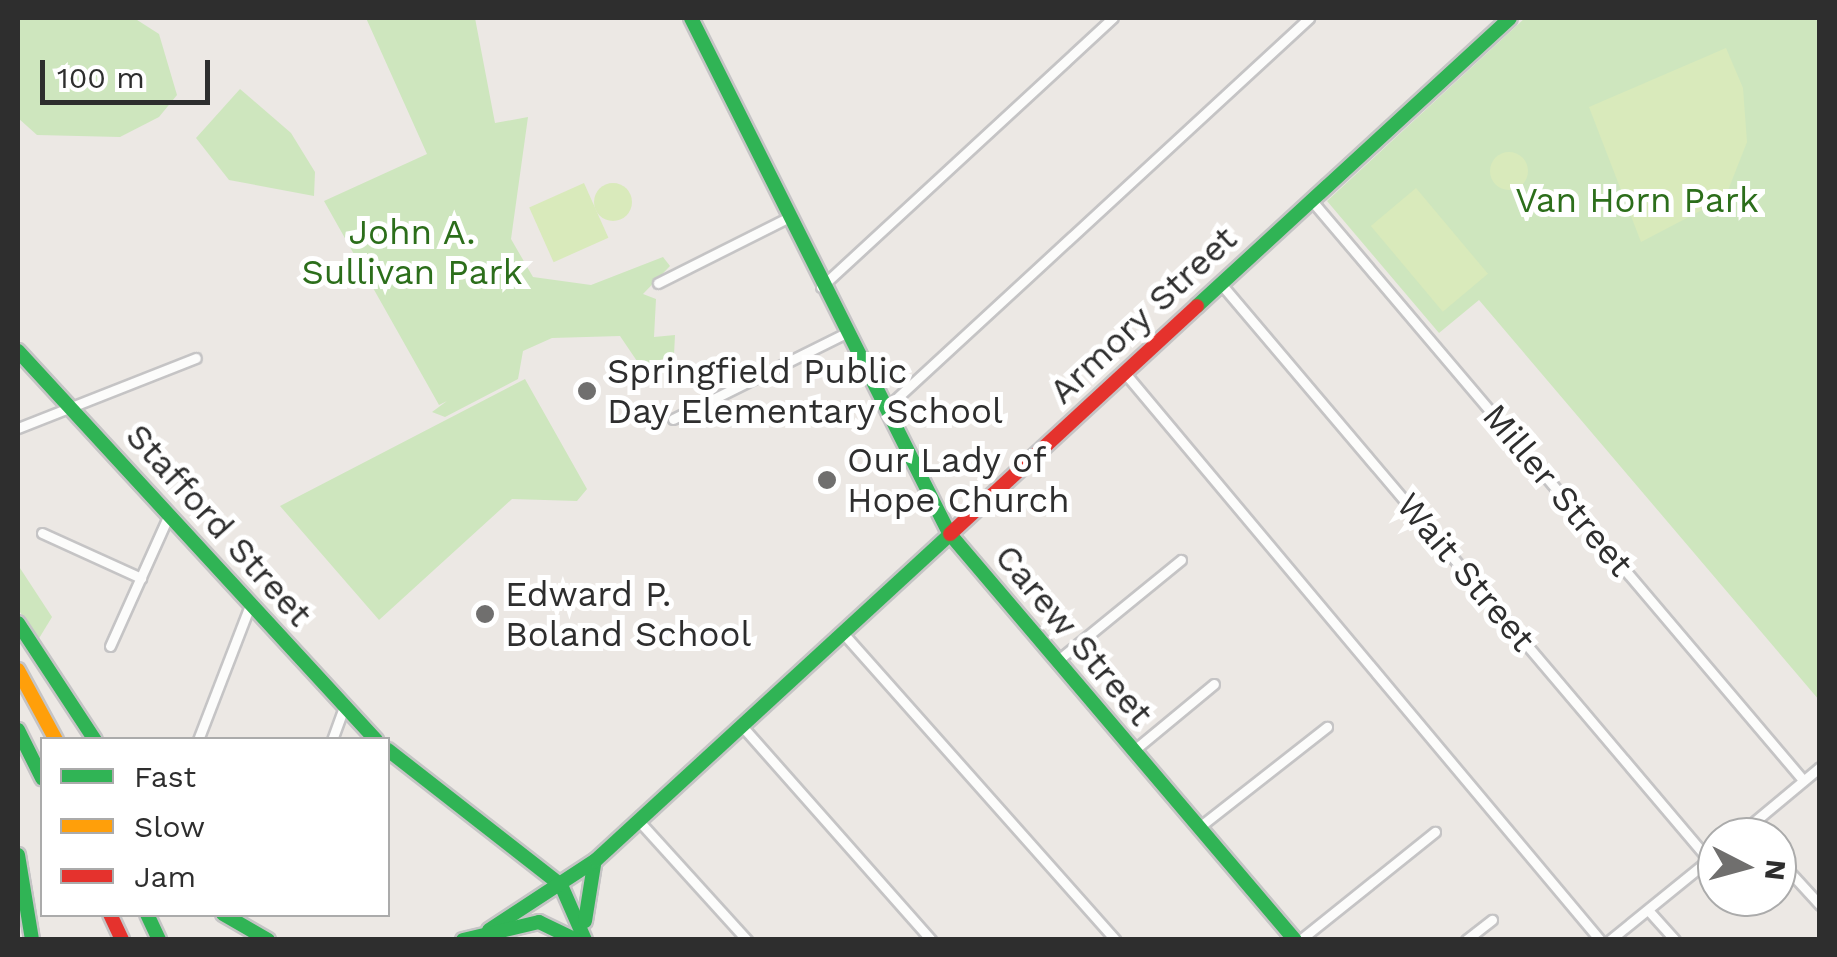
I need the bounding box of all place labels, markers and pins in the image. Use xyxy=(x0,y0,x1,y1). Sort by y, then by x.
place label: Springfield Public Day Elementary School xyxy=(607,350,1004,432)
marker: Springfield Public Day Elementary School xyxy=(576,380,598,402)
place label: Our Lady of Hope Church xyxy=(847,439,1070,521)
marker: Our Lady of Hope Church xyxy=(816,469,838,491)
place label: Edward P. Boland School xyxy=(505,573,751,655)
marker: Edward P. Boland School xyxy=(474,603,496,625)

